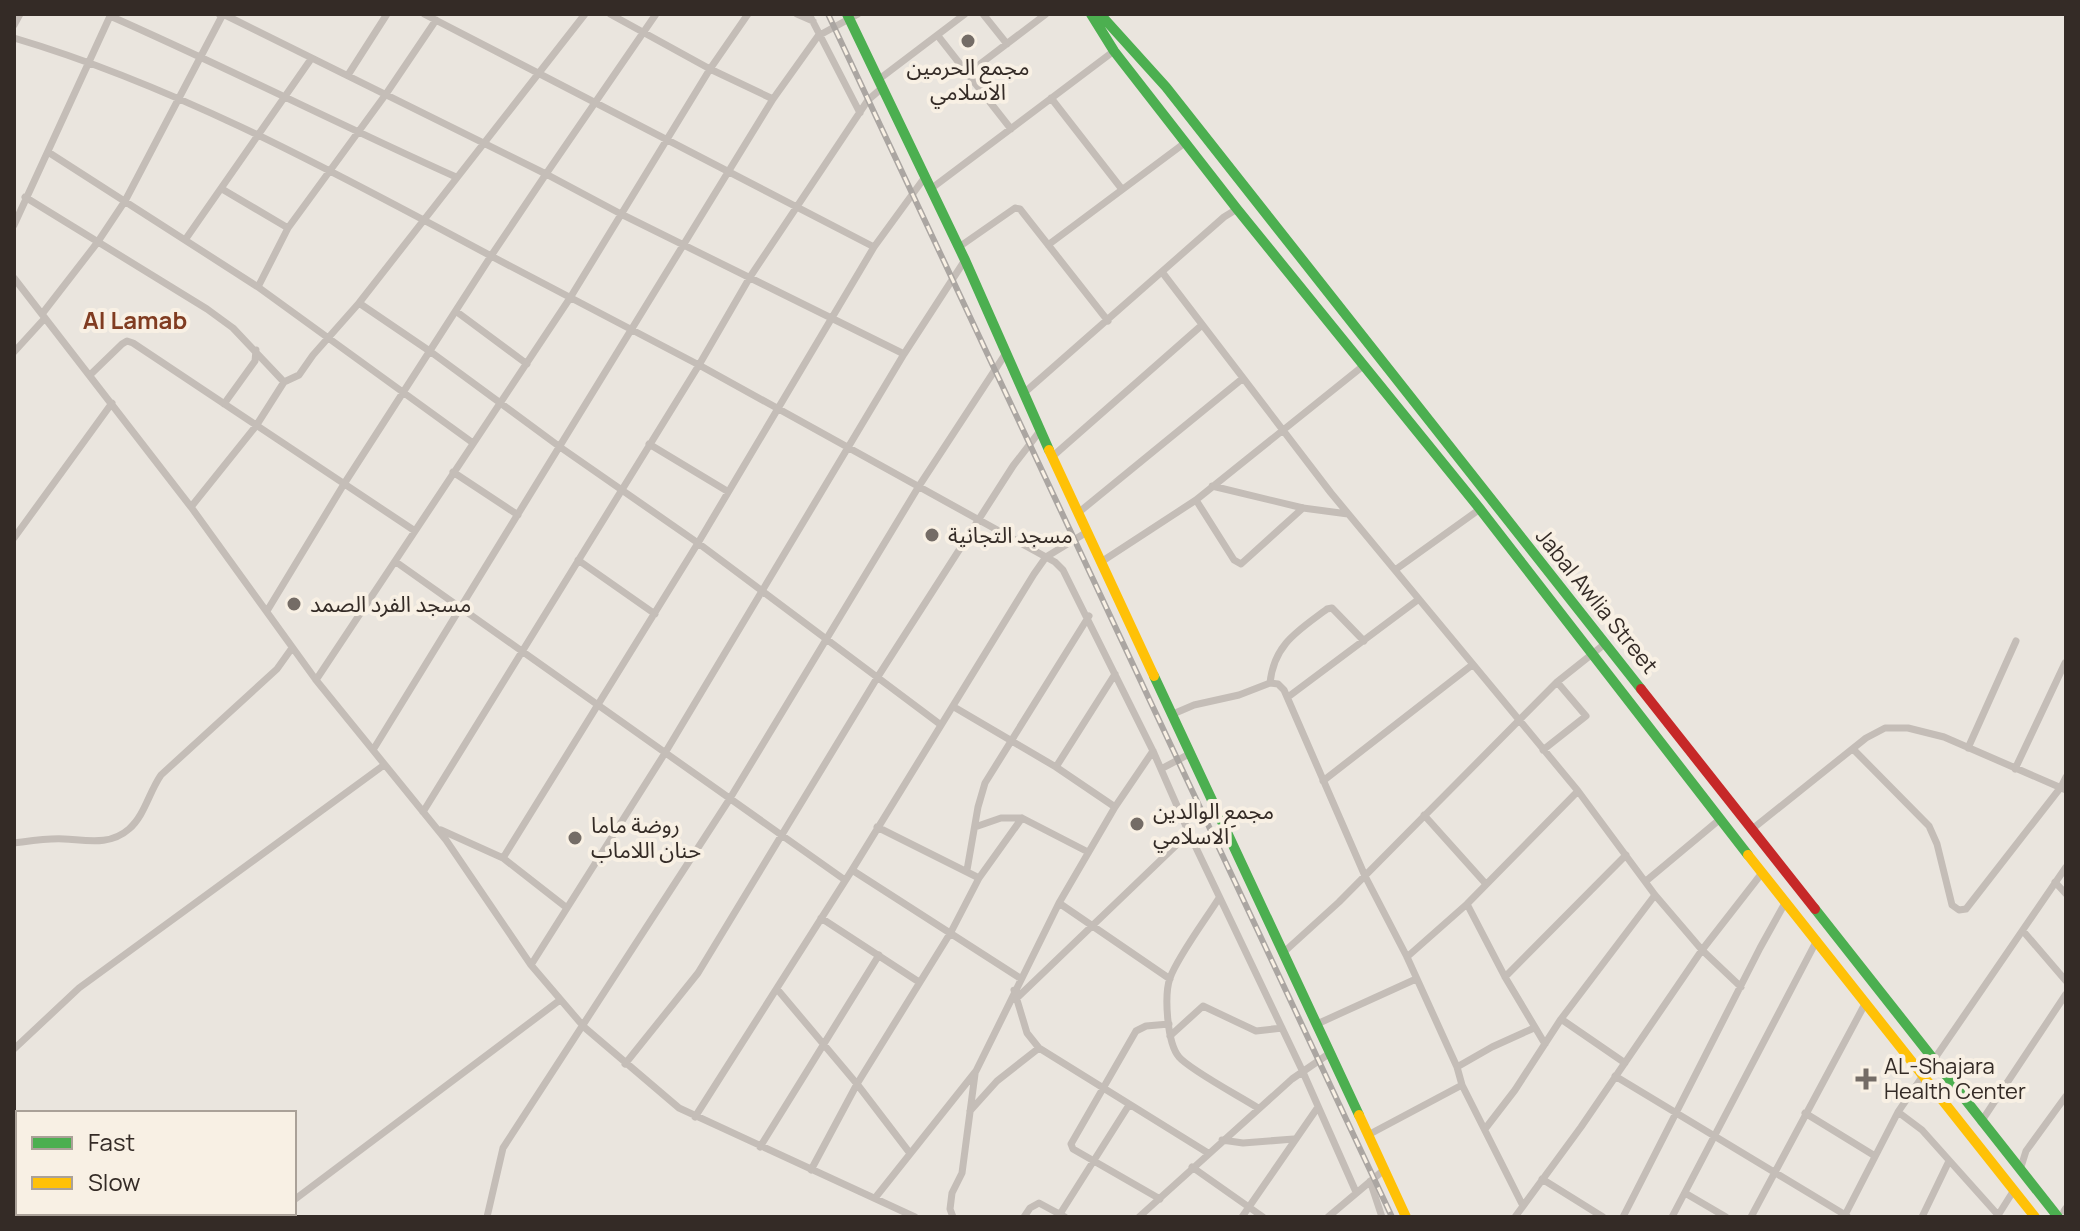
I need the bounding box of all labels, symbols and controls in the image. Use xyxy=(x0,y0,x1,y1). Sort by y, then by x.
marker: مجمع الحرمين الاسلامي xyxy=(959,32,977,50)
place label: مجمع الحرمين الاسلامي xyxy=(907,52,1029,109)
district label: Al Lamab xyxy=(83,303,187,336)
place label: مسجد التجانية xyxy=(948,520,1073,550)
street label: Jabal Awlia Street xyxy=(1529,522,1665,680)
marker: مسجد التجانية xyxy=(923,526,941,544)
place label: مسجد الفرد الصمد xyxy=(310,589,471,619)
marker: مسجد الفرد الصمد xyxy=(285,595,303,613)
place label: مجمع الوالدين الاسلامي xyxy=(1153,796,1274,853)
place label: روضة ماما حنان اللاماب xyxy=(591,810,701,865)
marker: مجمع الوالدين الاسلامي xyxy=(1128,815,1146,833)
marker: روضة ماما حنان اللاماب xyxy=(566,829,584,847)
place label: AL-Shajara Health Center xyxy=(1884,1051,2026,1106)
marker: AL-Shajara Health Center xyxy=(1855,1068,1877,1090)
legend xyxy=(16,1111,296,1215)
text: Fast xyxy=(88,1125,135,1158)
text: Slow xyxy=(88,1165,141,1198)

